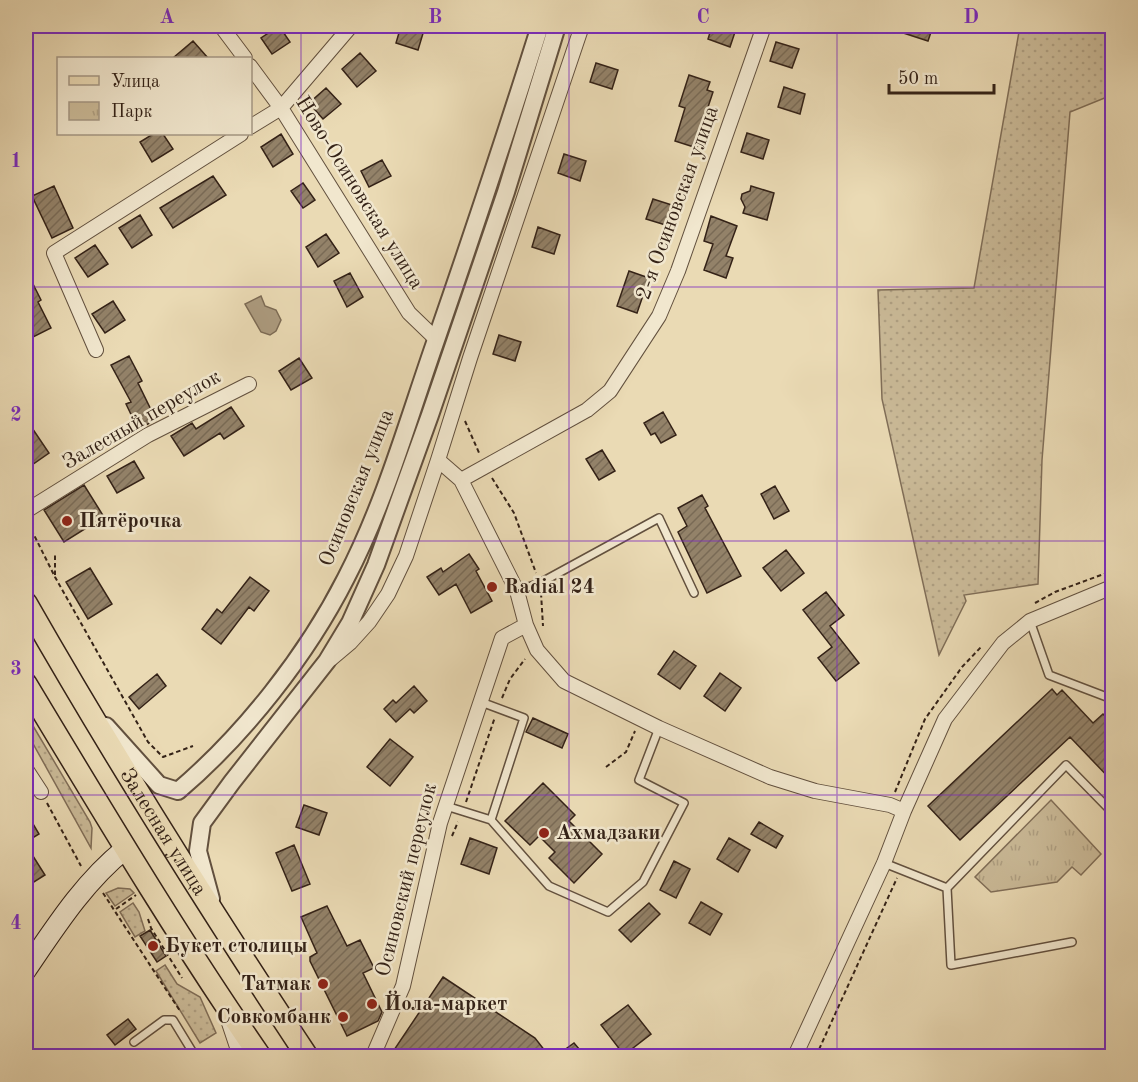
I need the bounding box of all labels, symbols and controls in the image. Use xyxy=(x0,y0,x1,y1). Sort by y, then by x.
text: A xyxy=(159,8,175,28)
text: B xyxy=(428,8,442,28)
text: C xyxy=(696,8,710,28)
text: D xyxy=(963,8,979,28)
legend xyxy=(57,57,252,135)
scale bar xyxy=(889,57,994,95)
text: 50 m xyxy=(898,70,938,88)
text: Улица xyxy=(111,73,160,91)
street label: Ново-Осиновская улица xyxy=(291,93,427,293)
text: Парк xyxy=(111,103,152,121)
street label: 2-я Осиновская улица xyxy=(633,103,723,303)
text: 1 xyxy=(10,152,22,172)
street label: Залесный переулок xyxy=(59,366,225,474)
text: 2 xyxy=(10,406,22,426)
street label: Осиновская улица xyxy=(316,406,398,570)
place label: Пятёрочка xyxy=(79,511,182,532)
marker: Пятёрочка xyxy=(60,514,74,528)
place label: Radial 24 xyxy=(504,577,595,598)
marker: Radial 24 xyxy=(485,580,499,594)
text: 3 xyxy=(10,660,22,680)
street label: Залесная улица xyxy=(116,765,211,899)
street label: Осиновский переулок xyxy=(373,781,441,979)
place label: Ахмадзаки xyxy=(556,823,661,844)
marker: Ахмадзаки xyxy=(537,826,551,840)
text: 4 xyxy=(10,914,22,934)
place label: Букет столицы xyxy=(165,936,308,957)
marker: Букет столицы xyxy=(146,939,160,953)
place label: Татмак xyxy=(241,974,311,995)
marker: Татмак xyxy=(316,977,330,991)
place label: Йола-маркет xyxy=(384,990,507,1015)
marker: Йола-маркет xyxy=(365,997,379,1011)
place label: Совкомбанк xyxy=(217,1007,331,1028)
marker: Совкомбанк xyxy=(336,1010,350,1024)

